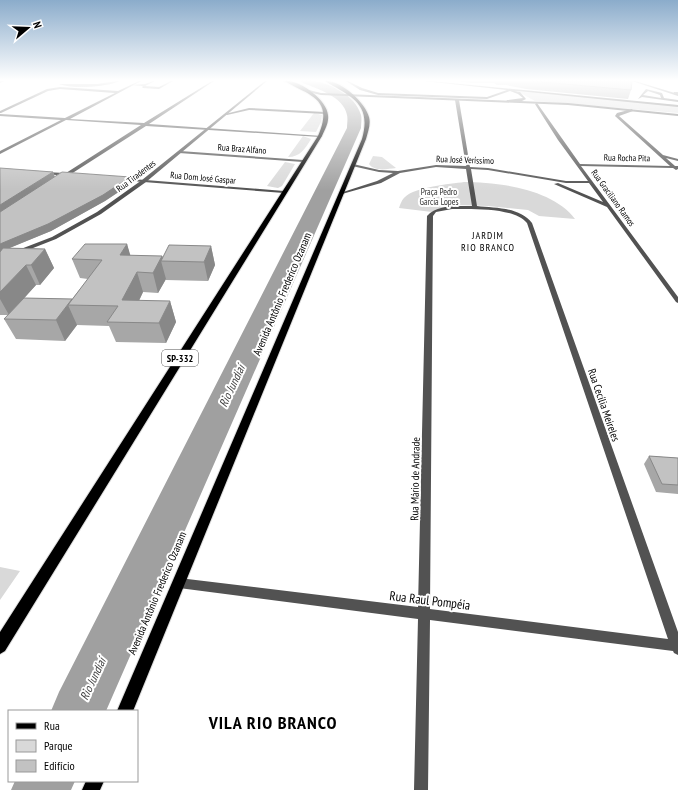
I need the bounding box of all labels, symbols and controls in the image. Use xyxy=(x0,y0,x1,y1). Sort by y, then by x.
north arrow xyxy=(8,8,48,48)
text: N xyxy=(30,20,45,30)
street label: Rua Braz Alfano xyxy=(217,141,267,156)
street label: Rua Rocha Pita xyxy=(604,152,651,163)
street label: Rua José Veríssimo xyxy=(436,153,494,166)
street label: Rua Tiradentes xyxy=(114,157,157,194)
street label: Rua Graciliano Ramos xyxy=(589,167,638,228)
street label: Rua Dom José Gaspar xyxy=(170,169,237,186)
park label: Praça Pedro Garcia Lopes xyxy=(419,186,459,207)
district label: JARDIM RIO BRANCO xyxy=(461,229,515,254)
street label: Avenida Antônio Frederico Ozanam xyxy=(250,230,314,358)
road number: SP-332 xyxy=(162,350,198,366)
water label: Rio Jundiaí xyxy=(215,360,249,409)
street label: Rua Cecília Meireles xyxy=(585,367,623,444)
street label: Rua Mário de Andrade xyxy=(407,437,423,521)
street label: Avenida Antônio Frederico Ozanam xyxy=(125,529,189,657)
street label: Rua Raul Pompéia xyxy=(389,587,471,614)
water label: Rio Jundiaí xyxy=(76,653,110,702)
legend xyxy=(8,710,138,782)
district label: VILA RIO BRANCO xyxy=(208,711,337,734)
text: Rua xyxy=(44,718,60,733)
text: Parque xyxy=(44,738,73,753)
text: Edifício xyxy=(44,758,75,773)

